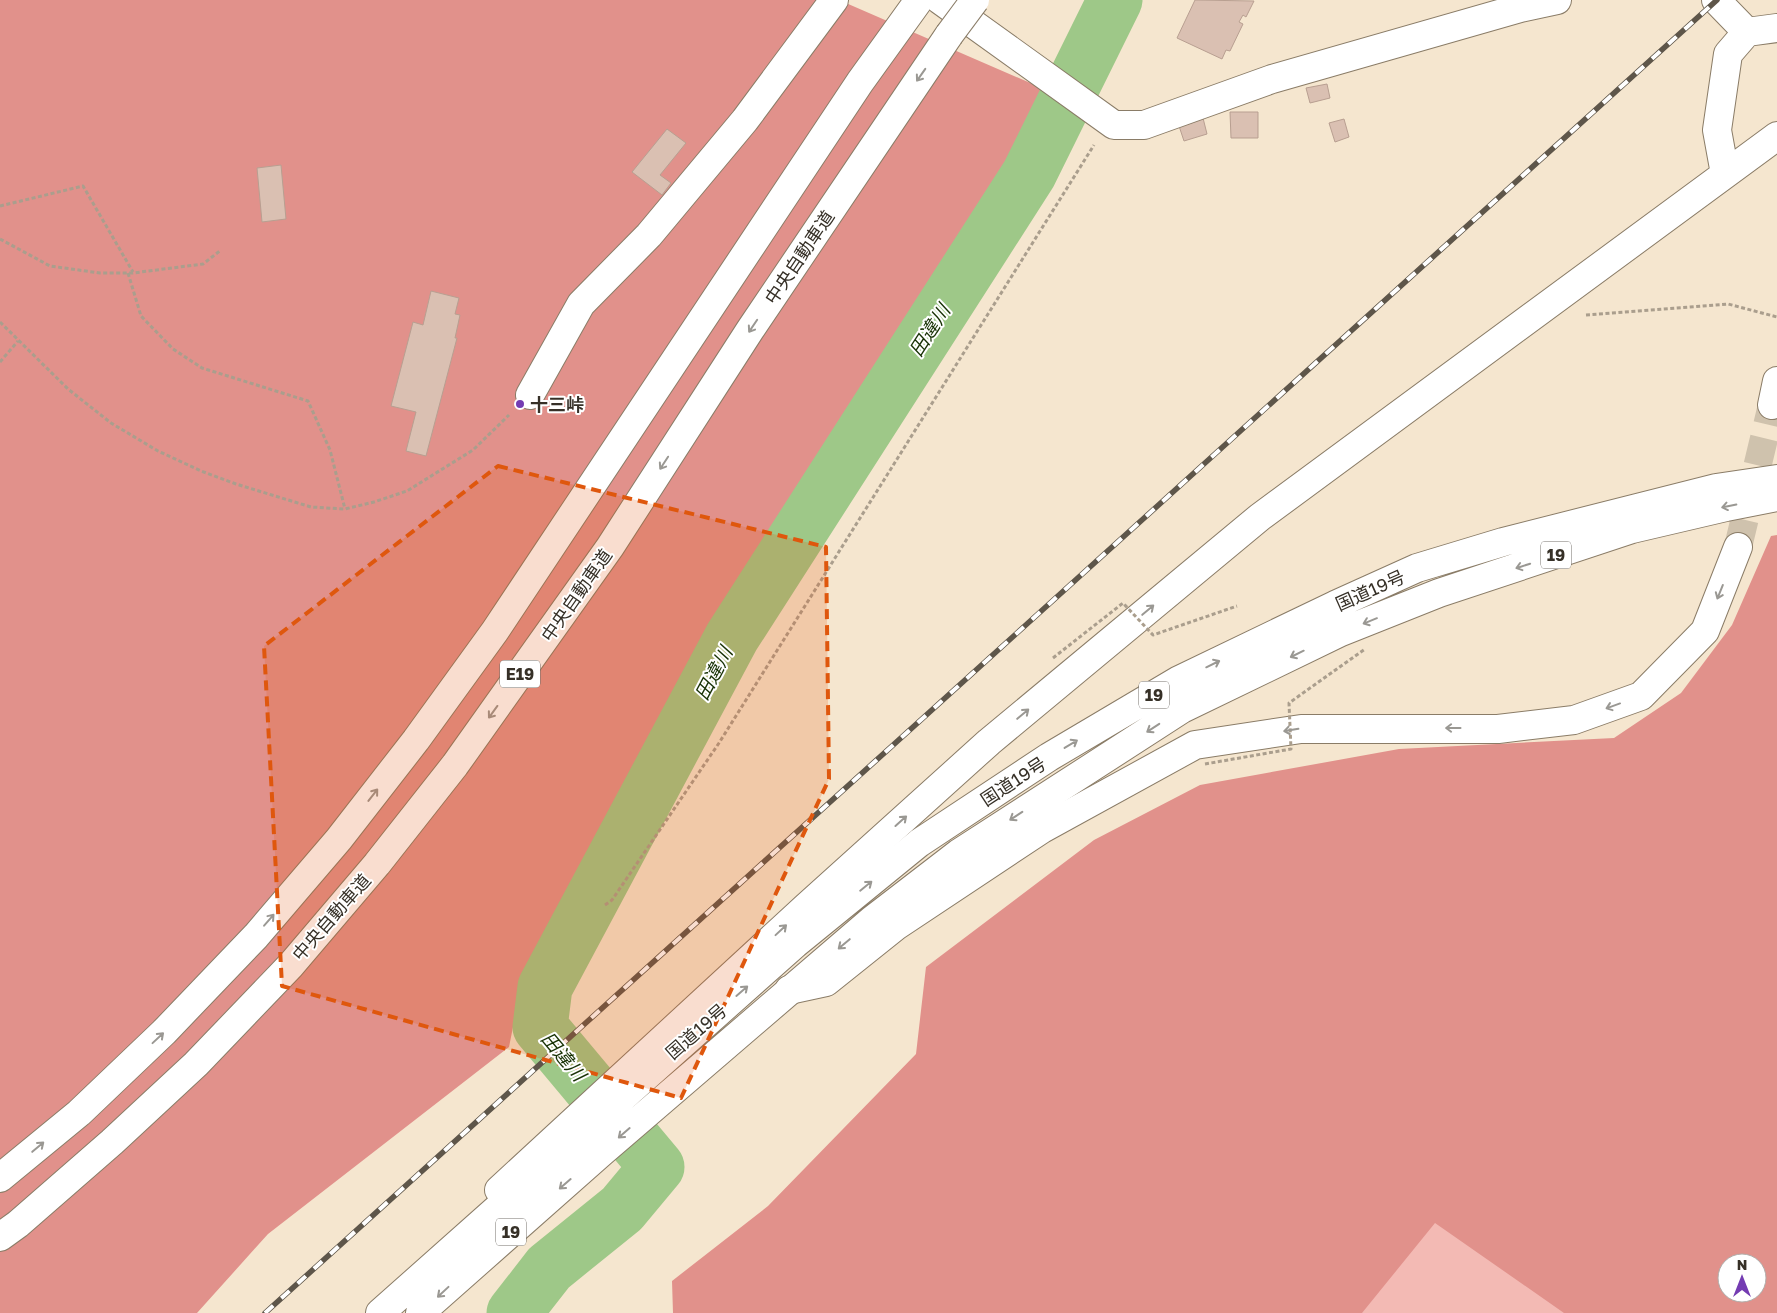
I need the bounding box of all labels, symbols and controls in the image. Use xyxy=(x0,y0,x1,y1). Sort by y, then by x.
one-way arrow xyxy=(916,68,926,82)
street label: 中央自動車道 xyxy=(760,206,838,308)
water label: 田違川 xyxy=(904,298,955,360)
one-way arrow xyxy=(747,319,758,333)
place label: 十三峠 xyxy=(530,393,584,415)
marker: 十三峠 xyxy=(514,398,526,410)
one-way arrow xyxy=(659,455,669,469)
one-way arrow xyxy=(1722,502,1738,512)
road number: 19 xyxy=(1541,542,1571,568)
street label: 中央自動車道 xyxy=(536,544,616,646)
one-way arrow xyxy=(1515,562,1531,571)
street label: 国道19号 xyxy=(1332,565,1408,615)
one-way arrow xyxy=(1715,584,1724,600)
one-way arrow xyxy=(1141,605,1154,616)
one-way arrow xyxy=(1363,617,1378,626)
water label: 田違川 xyxy=(689,641,737,704)
one-way arrow xyxy=(1290,649,1305,659)
one-way arrow xyxy=(1205,659,1220,669)
road number: E19 xyxy=(500,661,540,688)
road number: 19 xyxy=(1139,682,1169,708)
one-way arrow xyxy=(1605,702,1621,711)
one-way arrow xyxy=(488,705,498,719)
one-way arrow xyxy=(1016,708,1029,719)
one-way arrow xyxy=(1146,723,1160,733)
one-way arrow xyxy=(1445,723,1462,733)
one-way arrow xyxy=(1283,726,1299,736)
one-way arrow xyxy=(1064,738,1078,748)
street label: 国道19号 xyxy=(976,752,1050,810)
one-way arrow xyxy=(368,789,379,802)
one-way arrow xyxy=(1010,811,1024,821)
one-way arrow xyxy=(895,815,908,827)
street label: 中央自動車道 xyxy=(287,869,375,965)
one-way arrow xyxy=(859,881,872,892)
one-way arrow xyxy=(264,914,275,927)
one-way arrow xyxy=(774,924,787,936)
one-way arrow xyxy=(837,938,850,950)
one-way arrow xyxy=(735,985,748,996)
street label: 国道19号 xyxy=(661,999,731,1063)
water label: 田違川 xyxy=(537,1027,592,1087)
one-way arrow xyxy=(151,1032,164,1044)
one-way arrow xyxy=(618,1127,631,1139)
one-way arrow xyxy=(31,1142,44,1153)
one-way arrow xyxy=(559,1179,572,1190)
road number: 19 xyxy=(496,1218,526,1246)
north arrow xyxy=(1717,1253,1767,1303)
text: N xyxy=(1737,1256,1747,1273)
one-way arrow xyxy=(437,1286,450,1298)

